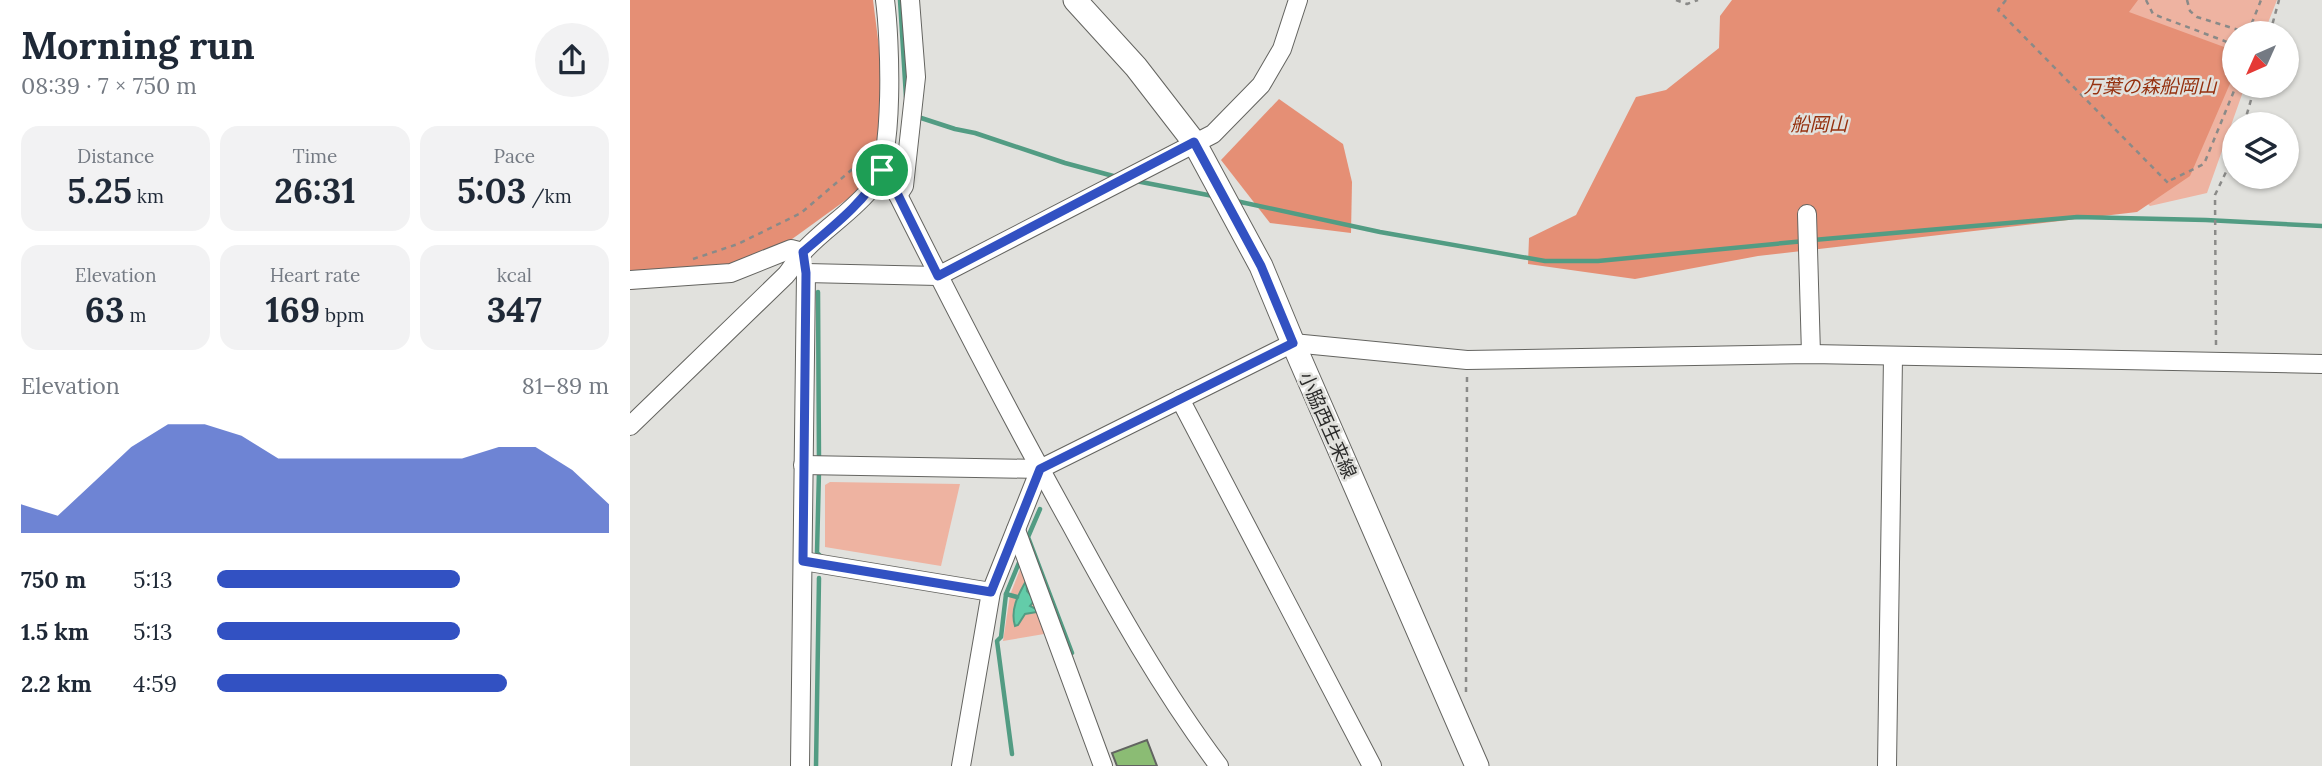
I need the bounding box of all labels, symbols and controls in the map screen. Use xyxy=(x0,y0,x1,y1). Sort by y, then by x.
text: Morning run xyxy=(21,21,255,69)
north arrow xyxy=(2222,21,2300,98)
map controls xyxy=(2222,21,2299,189)
button: share xyxy=(535,23,609,97)
text: 08:39 · 7 × 750 m xyxy=(21,71,197,100)
park label: 万葉の森船岡山 xyxy=(2083,74,2217,98)
park label: 船岡山 xyxy=(1790,112,1848,136)
button: layers xyxy=(2222,112,2299,189)
pin xyxy=(852,140,912,200)
text: Distance xyxy=(77,144,154,168)
text: Time xyxy=(293,144,337,168)
text: Pace xyxy=(494,144,535,168)
icon: arrive xyxy=(863,151,901,189)
text: 5.25 xyxy=(67,168,132,213)
text: 26:31 xyxy=(274,168,356,213)
text: 5:03 xyxy=(457,168,526,213)
text: km xyxy=(132,184,164,208)
text: /km xyxy=(526,184,572,208)
text: Elevation xyxy=(75,263,156,287)
text: Heart rate xyxy=(270,263,360,287)
text: kcal xyxy=(497,263,532,287)
text: 63 xyxy=(85,287,125,332)
text: 169 xyxy=(266,287,320,332)
text: 347 xyxy=(487,287,542,332)
text: m xyxy=(125,303,147,327)
text: bpm xyxy=(320,303,364,327)
street label: 小脇西生来線 xyxy=(1294,368,1362,482)
text: Elevation xyxy=(21,371,120,400)
text: 81–89 m xyxy=(522,371,609,400)
text: 750 m xyxy=(21,565,86,594)
text: 5:13 xyxy=(133,565,172,594)
text: 1.5 km xyxy=(21,617,89,646)
text: 5:13 xyxy=(133,617,172,646)
text: 2.2 km xyxy=(21,669,92,698)
text: 4:59 xyxy=(133,669,177,698)

